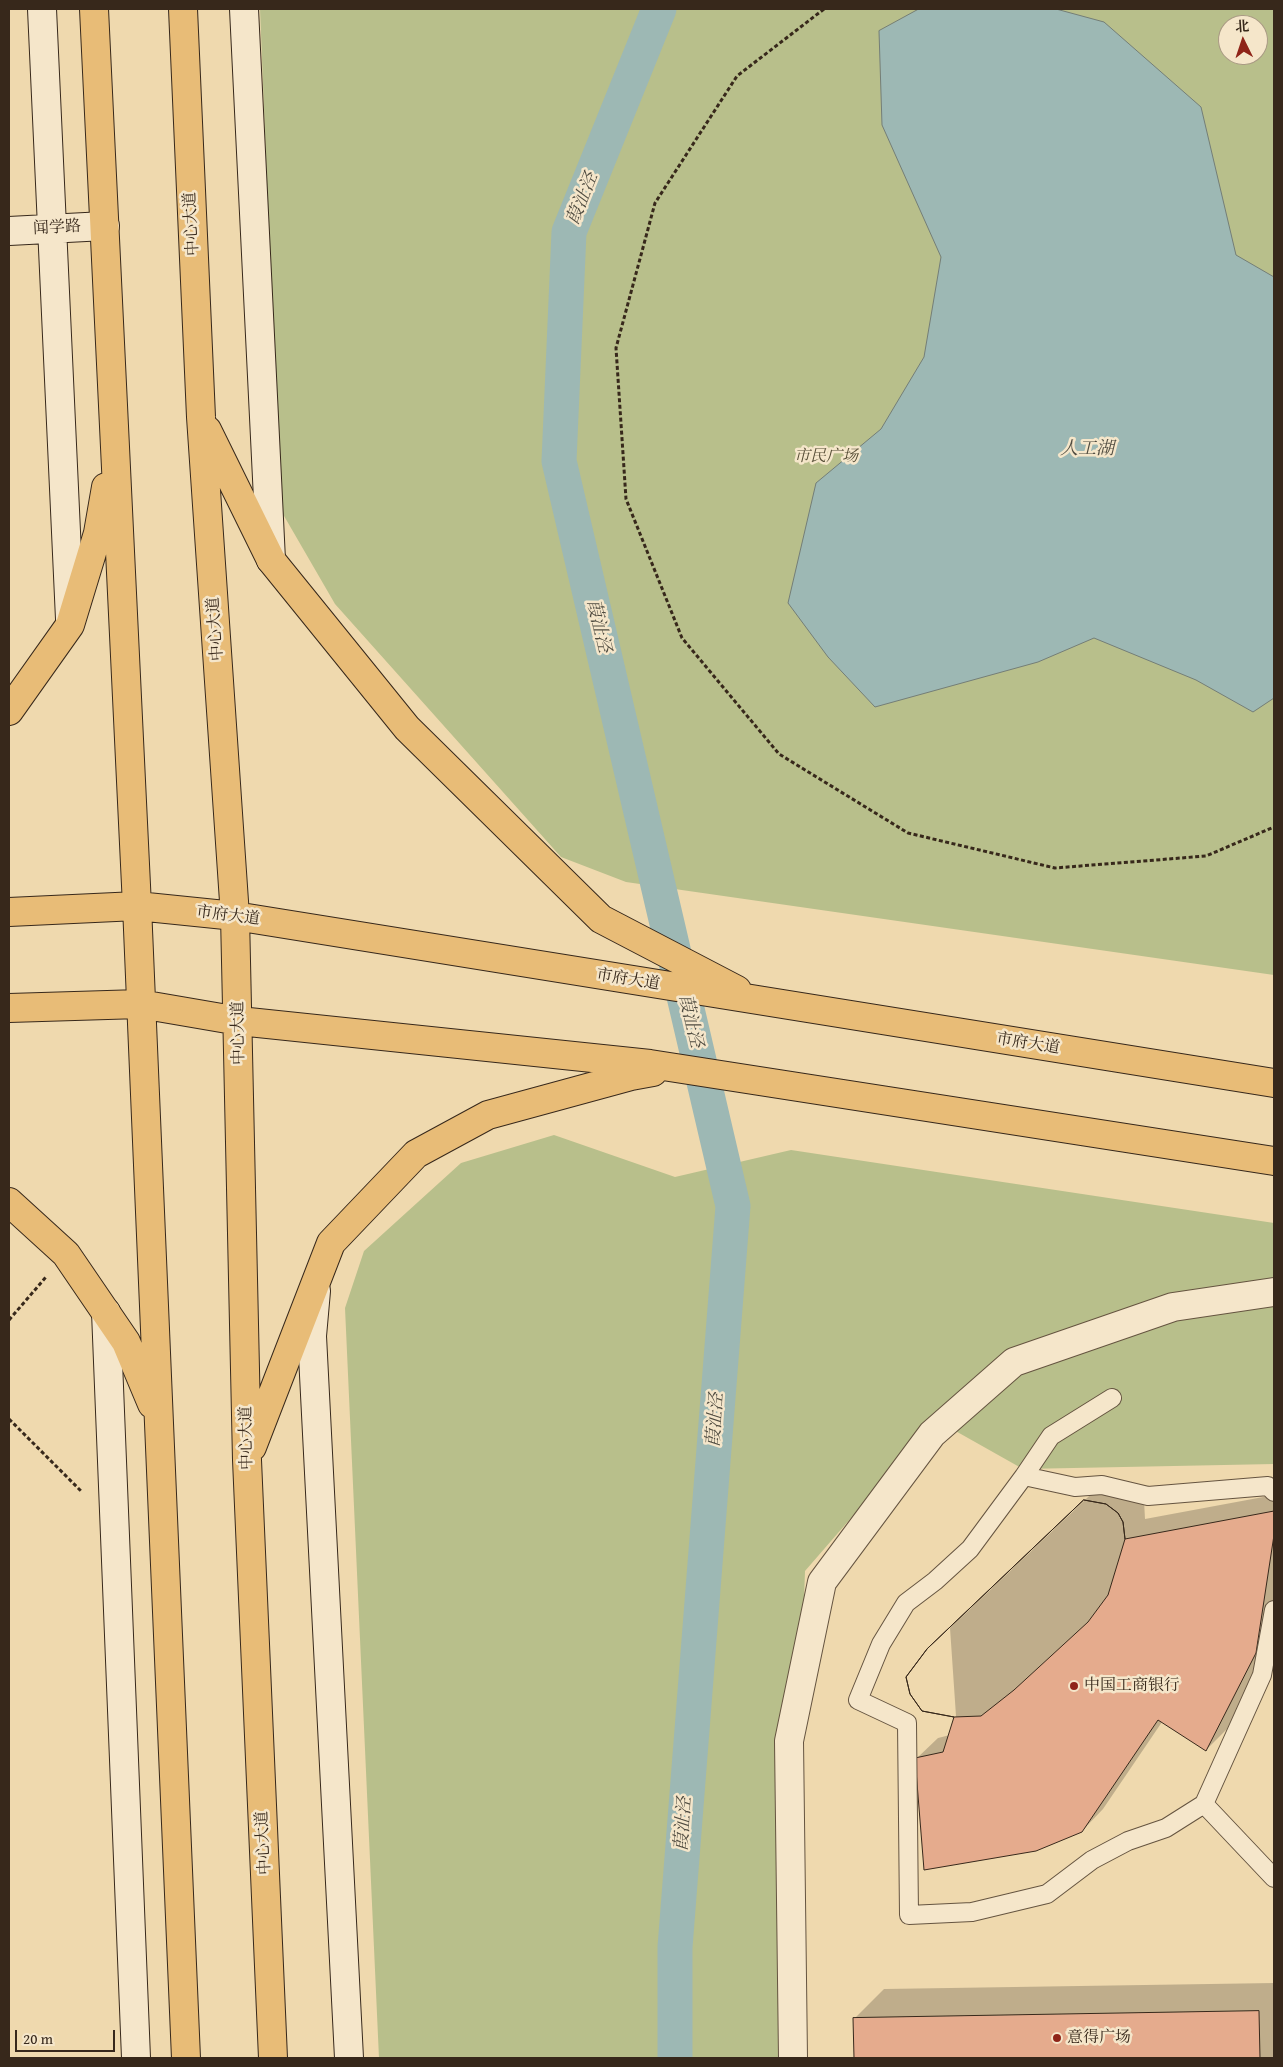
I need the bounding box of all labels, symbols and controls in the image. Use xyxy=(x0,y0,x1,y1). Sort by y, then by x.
north arrow xyxy=(1218,15,1268,65)
text: 北 xyxy=(1234,16,1250,36)
water label: 葭沚泾 xyxy=(563,170,603,228)
street label: 中心大道 xyxy=(181,192,203,256)
street label: 闻学路 xyxy=(33,217,81,239)
water label: 人工湖 xyxy=(1060,438,1114,460)
park label: 市民广场 xyxy=(794,447,858,467)
street label: 中心大道 xyxy=(204,596,228,662)
water label: 葭沚泾 xyxy=(581,597,615,655)
street label: 市府大道 xyxy=(195,903,261,929)
street label: 市府大道 xyxy=(595,966,661,994)
water label: 葭沚泾 xyxy=(673,992,707,1050)
street label: 中心大道 xyxy=(229,1001,249,1065)
street label: 市府大道 xyxy=(995,1030,1061,1058)
water label: 葭沚泾 xyxy=(703,1392,729,1448)
street label: 中心大道 xyxy=(237,1406,257,1470)
place label: 中国工商银行 xyxy=(1084,1676,1180,1696)
marker: 中国工商银行 xyxy=(1068,1680,1080,1692)
water label: 葭沚泾 xyxy=(671,1796,697,1852)
street label: 中心大道 xyxy=(253,1811,275,1875)
scale bar xyxy=(18,2020,118,2052)
text: 20 m xyxy=(23,2028,53,2049)
place label: 意得广场 xyxy=(1067,2028,1131,2048)
marker: 意得广场 xyxy=(1051,2032,1063,2044)

